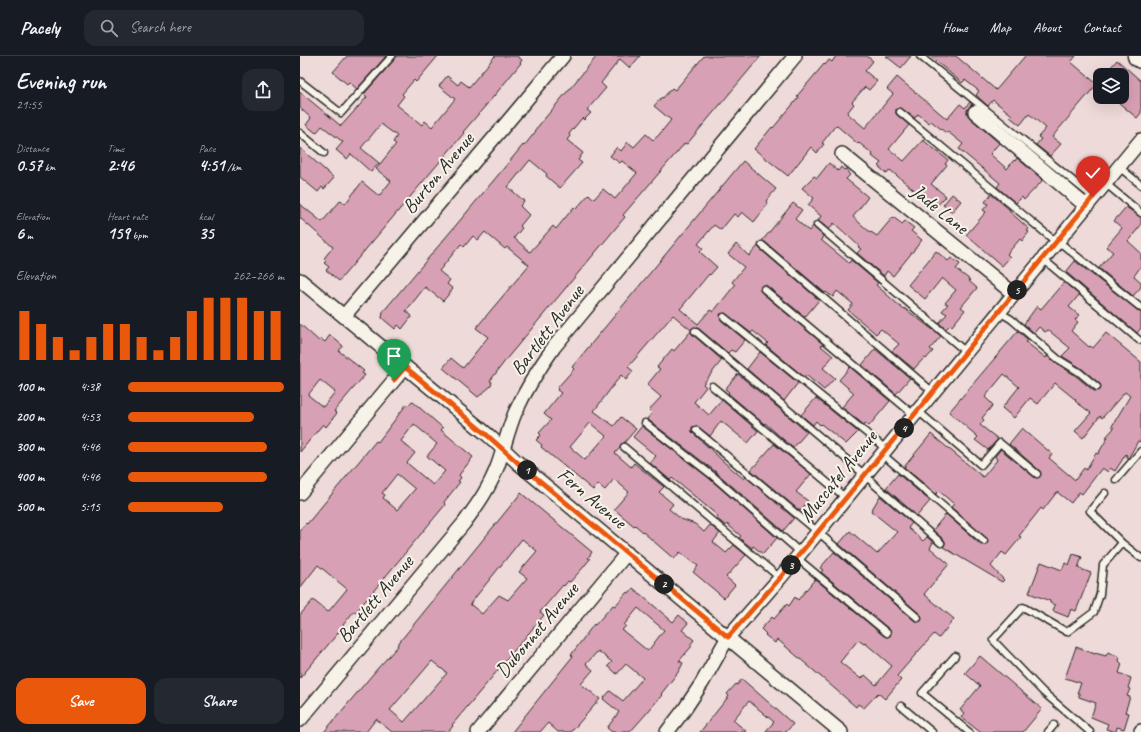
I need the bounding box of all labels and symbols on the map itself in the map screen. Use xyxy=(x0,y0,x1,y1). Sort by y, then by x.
street label: Burton Avenue xyxy=(397,126,480,219)
pin xyxy=(1076,156,1110,197)
street label: Jade Lane xyxy=(906,178,975,240)
street label: Bartlett Avenue xyxy=(505,279,590,380)
pin: 5 xyxy=(1007,280,1027,300)
pin xyxy=(377,339,411,380)
pin: 4 xyxy=(894,418,914,438)
street label: Muscatel Avenue xyxy=(793,424,884,527)
pin: 1 xyxy=(517,460,537,480)
street label: Fern Avenue xyxy=(552,462,633,535)
street label: Bartlett Avenue xyxy=(331,549,420,648)
pin: 3 xyxy=(781,555,801,575)
pin: 2 xyxy=(654,574,674,594)
street label: Dubonnet Avenue xyxy=(490,576,585,683)

